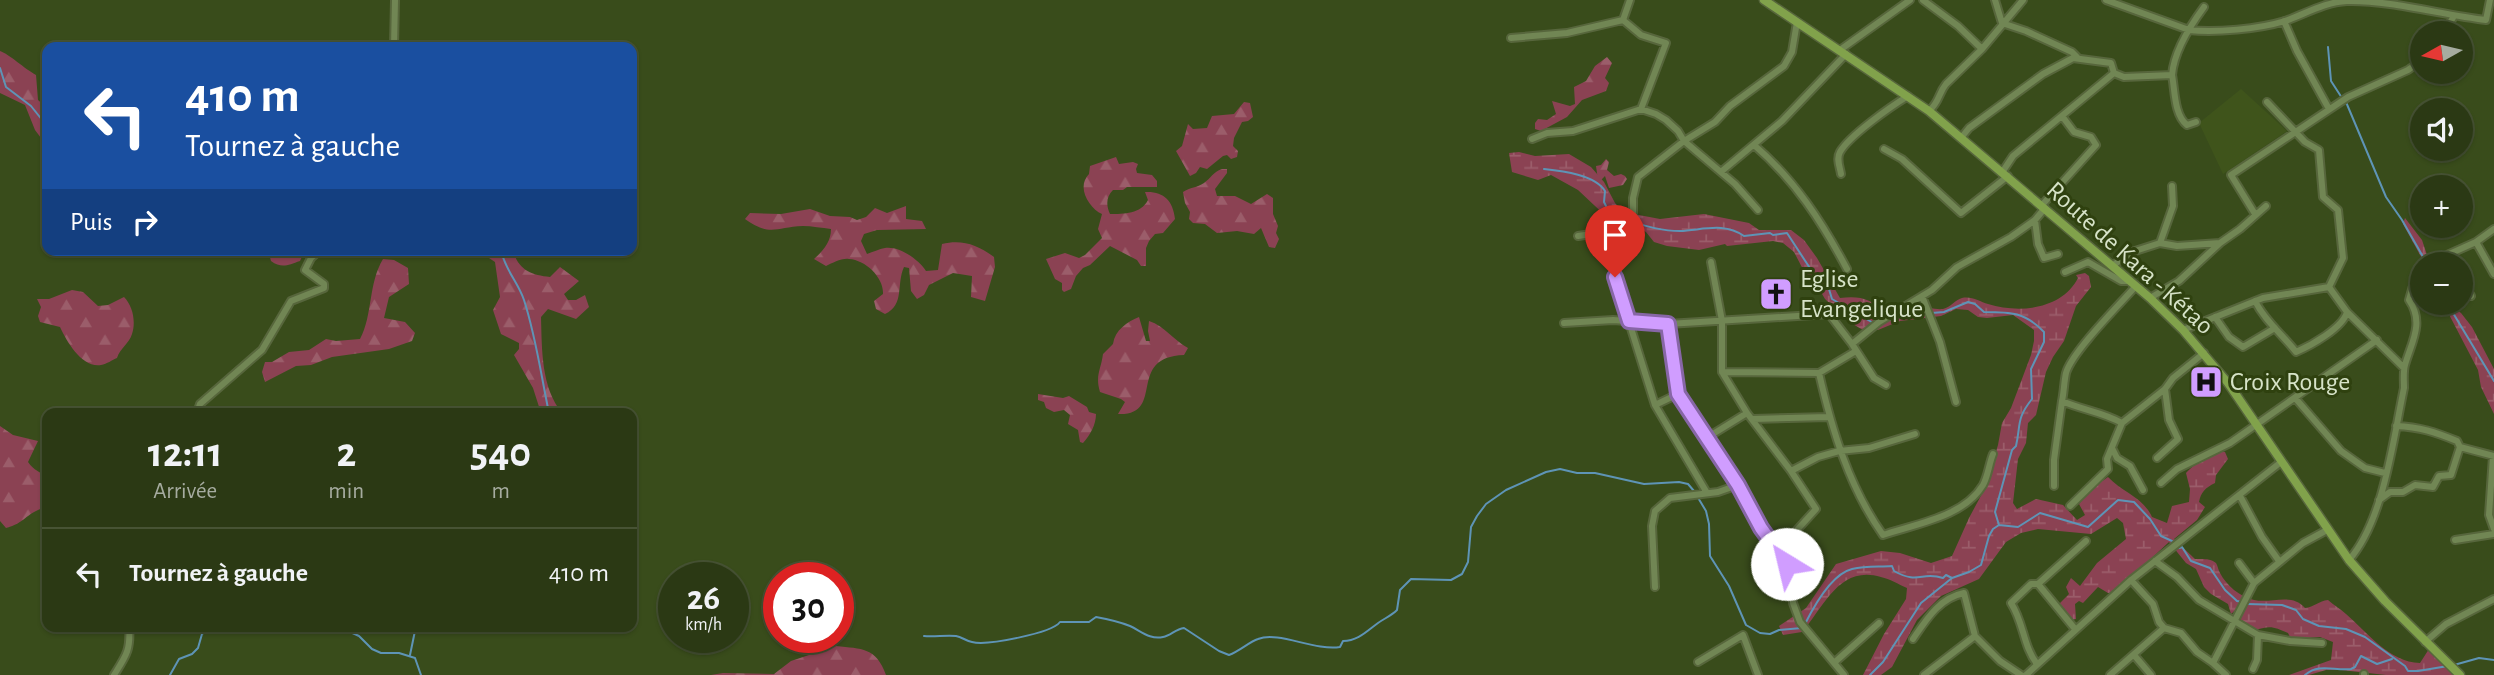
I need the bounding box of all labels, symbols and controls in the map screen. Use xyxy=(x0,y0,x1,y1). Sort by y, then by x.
north arrow xyxy=(2410,21,2473,84)
map controls xyxy=(2410,21,2473,315)
icon: left xyxy=(70,70,161,161)
text: 410 m xyxy=(185,72,300,121)
button: sound xyxy=(2410,98,2473,161)
text: Tournez à gauche xyxy=(185,130,400,162)
button: + xyxy=(2410,175,2473,238)
street label: Route de Kara - Kétao xyxy=(2042,177,2218,339)
icon: right xyxy=(126,203,164,241)
pin xyxy=(1585,205,1645,277)
text: Puis xyxy=(70,209,112,235)
icon: arrive xyxy=(1596,216,1634,254)
button: − xyxy=(2410,252,2473,315)
place label: Eglise Evangelique xyxy=(1800,266,1923,322)
church icon: Eglise Evangelique xyxy=(1757,275,1795,313)
hospital icon: Croix Rouge xyxy=(2187,363,2225,401)
place label: Croix Rouge xyxy=(2230,369,2350,395)
text: 12:11 xyxy=(148,432,223,474)
text: 2 xyxy=(336,432,356,474)
text: 540 xyxy=(470,432,531,474)
text: Arrivée xyxy=(153,480,217,503)
text: min xyxy=(328,480,364,503)
text: m xyxy=(491,480,510,503)
position arrow xyxy=(1750,527,1824,601)
icon: left xyxy=(70,555,108,593)
text: Tournez à gauche xyxy=(129,560,308,586)
text: 410 m xyxy=(549,560,609,586)
speed limit sign: 30 xyxy=(763,562,854,653)
text: 26 xyxy=(687,581,720,616)
text: km/h xyxy=(685,616,722,634)

